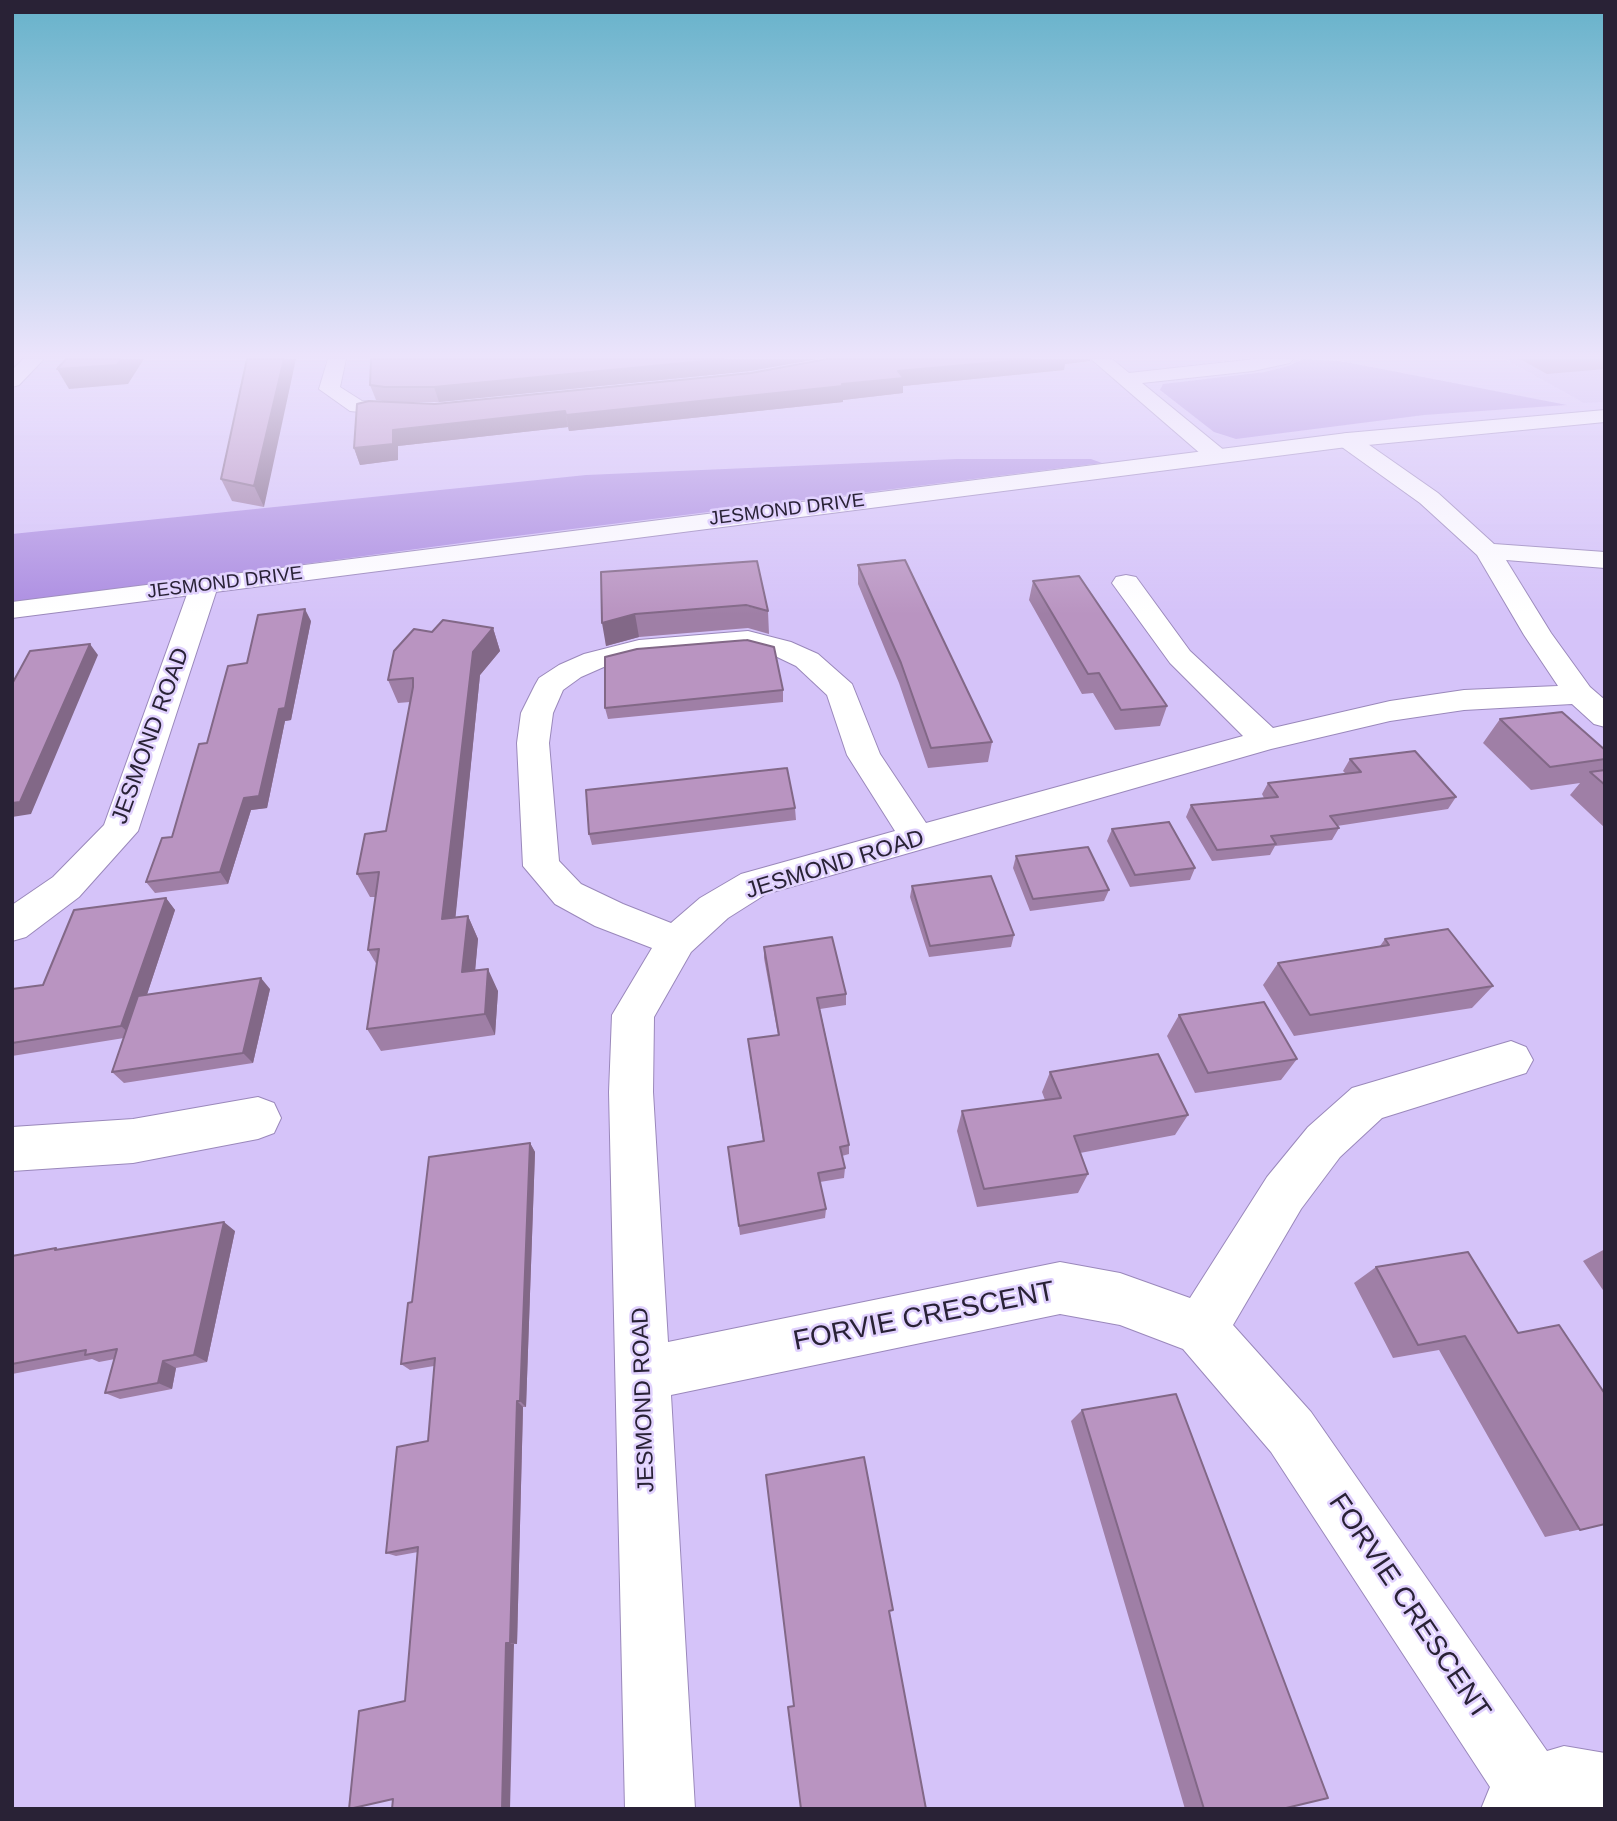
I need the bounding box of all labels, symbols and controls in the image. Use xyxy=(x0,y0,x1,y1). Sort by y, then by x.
street label: JESMOND DRIVE xyxy=(708,489,866,531)
street label: JESMOND DRIVE xyxy=(146,562,304,604)
street label: JESMOND ROAD xyxy=(106,644,196,828)
street label: JESMOND ROAD xyxy=(742,825,928,905)
street label: FORVIE CRESCENT xyxy=(790,1275,1058,1359)
street label: JESMOND ROAD xyxy=(627,1307,661,1493)
street label: FORVIE CRESCENT xyxy=(1321,1488,1497,1726)

